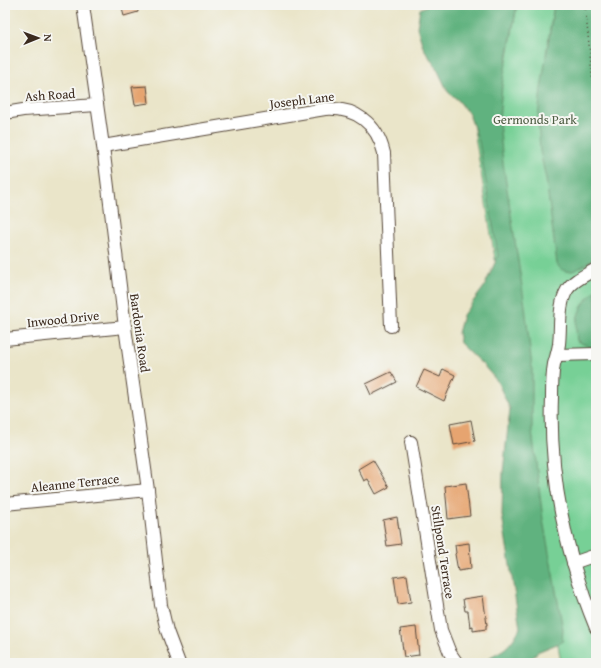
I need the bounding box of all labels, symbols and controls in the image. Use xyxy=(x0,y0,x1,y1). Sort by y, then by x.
north arrow xyxy=(18,18,58,58)
text: N xyxy=(40,34,56,42)
street label: Ash Road xyxy=(24,84,76,106)
street label: Joseph Lane xyxy=(267,87,335,114)
park label: Germonds Park xyxy=(493,110,577,129)
street label: Bardonia Road xyxy=(125,292,155,374)
street label: Inwood Drive xyxy=(26,306,100,332)
street label: Aleanne Terrace xyxy=(30,469,120,497)
street label: Stillpond Terrace xyxy=(426,504,460,600)

